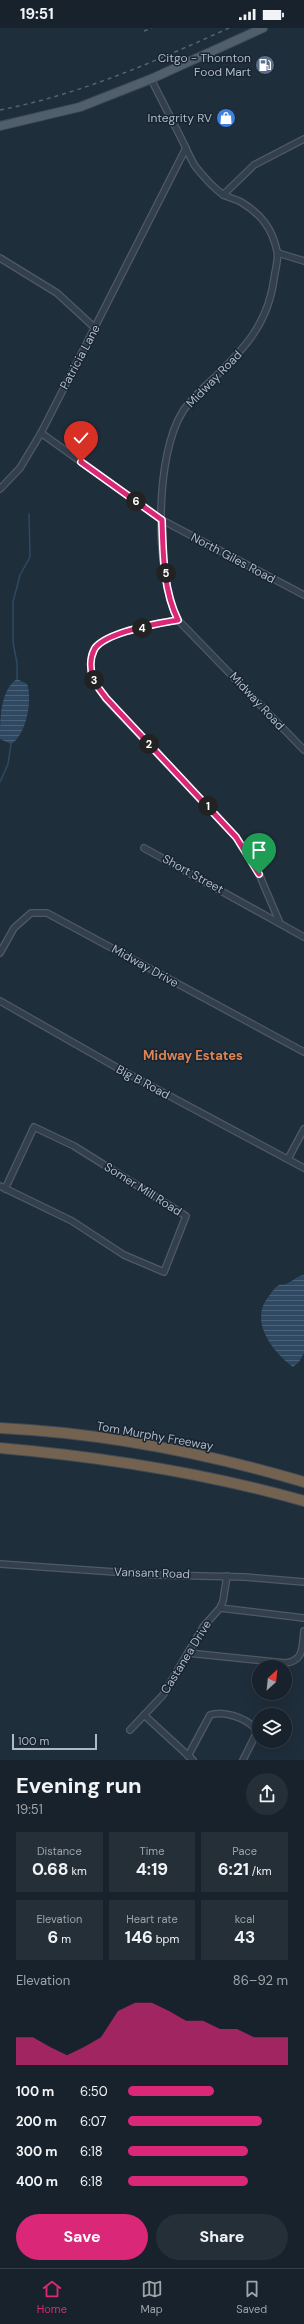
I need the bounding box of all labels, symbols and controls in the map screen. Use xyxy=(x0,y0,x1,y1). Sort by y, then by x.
text: 19:51 xyxy=(20,4,54,24)
place label: Citgo - Thornton Food Mart xyxy=(158,50,251,80)
fuel station icon: Citgo - Thornton Food Mart xyxy=(254,54,276,76)
shop icon: Integrity RV xyxy=(215,107,237,129)
place label: Integrity RV xyxy=(148,110,212,126)
street label: Patricia Lane xyxy=(56,322,104,392)
street label: Midway Road xyxy=(183,347,245,411)
pin xyxy=(64,421,98,462)
icon: check xyxy=(70,427,92,449)
pin: 6 xyxy=(126,491,146,511)
text: 6 xyxy=(133,494,139,508)
street label: North Giles Road xyxy=(188,529,278,587)
pin: 5 xyxy=(156,563,176,583)
text: 5 xyxy=(163,566,169,580)
pin: 4 xyxy=(132,618,152,638)
text: 4 xyxy=(138,621,146,635)
street label: Midway Road xyxy=(226,669,288,733)
pin: 3 xyxy=(84,670,104,690)
text: 3 xyxy=(91,673,97,687)
pin: 2 xyxy=(139,734,159,754)
text: 2 xyxy=(146,737,152,751)
pin: 1 xyxy=(198,796,218,816)
text: 1 xyxy=(206,799,210,813)
pin xyxy=(242,833,276,874)
icon: arrive xyxy=(248,839,270,861)
street label: Short Street xyxy=(160,851,227,897)
street label: Midway Drive xyxy=(109,941,181,991)
district label: Midway Estates xyxy=(143,1047,243,1064)
street label: Big B Road xyxy=(113,1061,173,1103)
street label: Somer Mill Road xyxy=(101,1159,185,1219)
street label: Tom Murphy Freeway xyxy=(95,1418,215,1454)
street label: Vansant Road xyxy=(114,1564,190,1582)
street label: Castanea Drive xyxy=(157,1617,215,1697)
north arrow xyxy=(252,1660,292,1700)
map controls xyxy=(252,1660,292,1748)
button: layers xyxy=(252,1708,292,1748)
scale bar xyxy=(12,1732,97,1751)
text: 100 m xyxy=(18,1734,49,1748)
text: Evening run xyxy=(16,1771,142,1800)
button: share xyxy=(246,1773,288,1815)
text: 19:51 xyxy=(16,1801,43,1818)
text: Distance xyxy=(37,1844,82,1858)
text: Time xyxy=(140,1844,164,1858)
text: Pace xyxy=(232,1844,257,1858)
text: 0.68 xyxy=(32,1858,68,1880)
text: 4:19 xyxy=(136,1858,168,1880)
text: 6:21 xyxy=(218,1858,249,1880)
text: km xyxy=(68,1864,87,1878)
text: /km xyxy=(249,1864,272,1878)
text: Elevation xyxy=(36,1912,82,1926)
text: Heart rate xyxy=(126,1912,178,1926)
text: kcal xyxy=(235,1912,255,1926)
text: 6 xyxy=(48,1926,58,1948)
text: 146 xyxy=(125,1926,153,1948)
text: 43 xyxy=(234,1926,255,1948)
text: m xyxy=(58,1932,71,1946)
text: bpm xyxy=(153,1932,179,1946)
text: Elevation xyxy=(16,1972,70,1989)
text: 86–92 m xyxy=(233,1972,288,1989)
text: 100 m xyxy=(16,2083,54,2100)
text: 6:50 xyxy=(80,2083,108,2100)
text: 200 m xyxy=(16,2113,57,2130)
text: 6:07 xyxy=(80,2113,106,2130)
text: 300 m xyxy=(16,2143,57,2160)
text: 6:18 xyxy=(80,2143,103,2160)
text: 400 m xyxy=(16,2173,58,2190)
text: 6:18 xyxy=(80,2173,103,2190)
button: Save xyxy=(16,2214,148,2260)
button: Share xyxy=(156,2214,288,2260)
tab: Home xyxy=(37,2278,67,2316)
tab: Map xyxy=(141,2278,163,2316)
tab: Saved xyxy=(236,2278,267,2316)

